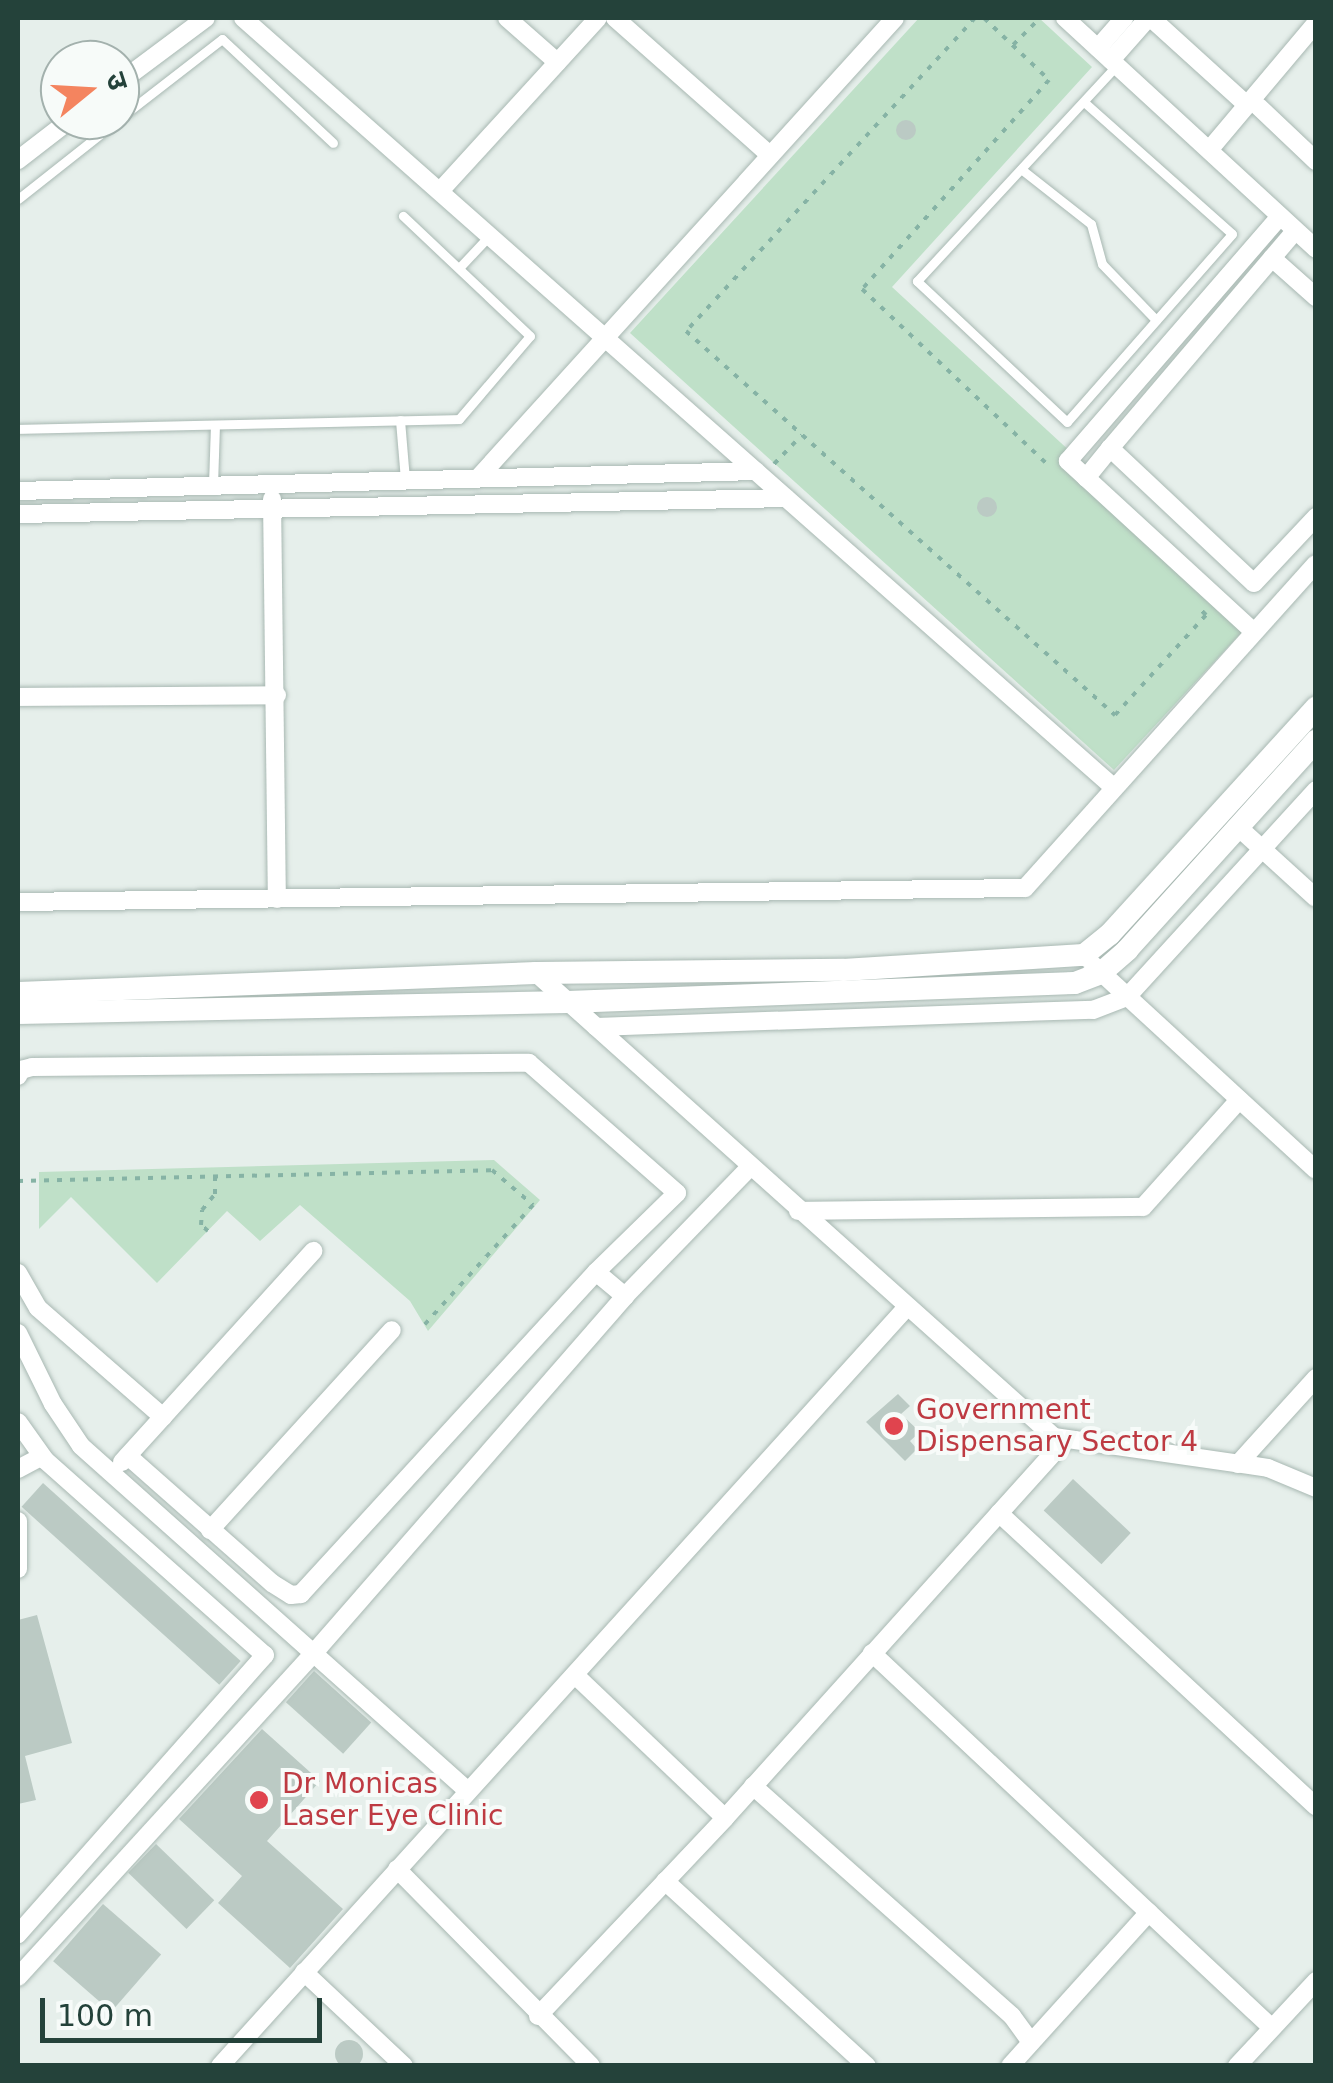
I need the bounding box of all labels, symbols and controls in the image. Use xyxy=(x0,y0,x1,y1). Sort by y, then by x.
north arrow xyxy=(40,40,140,140)
text: उ xyxy=(99,68,135,94)
place label: Government Dispensary Sector 4 xyxy=(916,1393,1198,1459)
marker: Government Dispensary Sector 4 xyxy=(881,1413,907,1439)
place label: Dr Monicas Laser Eye Clinic xyxy=(282,1767,503,1833)
marker: Dr Monicas Laser Eye Clinic xyxy=(246,1787,272,1813)
scale bar xyxy=(45,1978,328,2040)
text: 100 m xyxy=(57,1998,153,2033)

